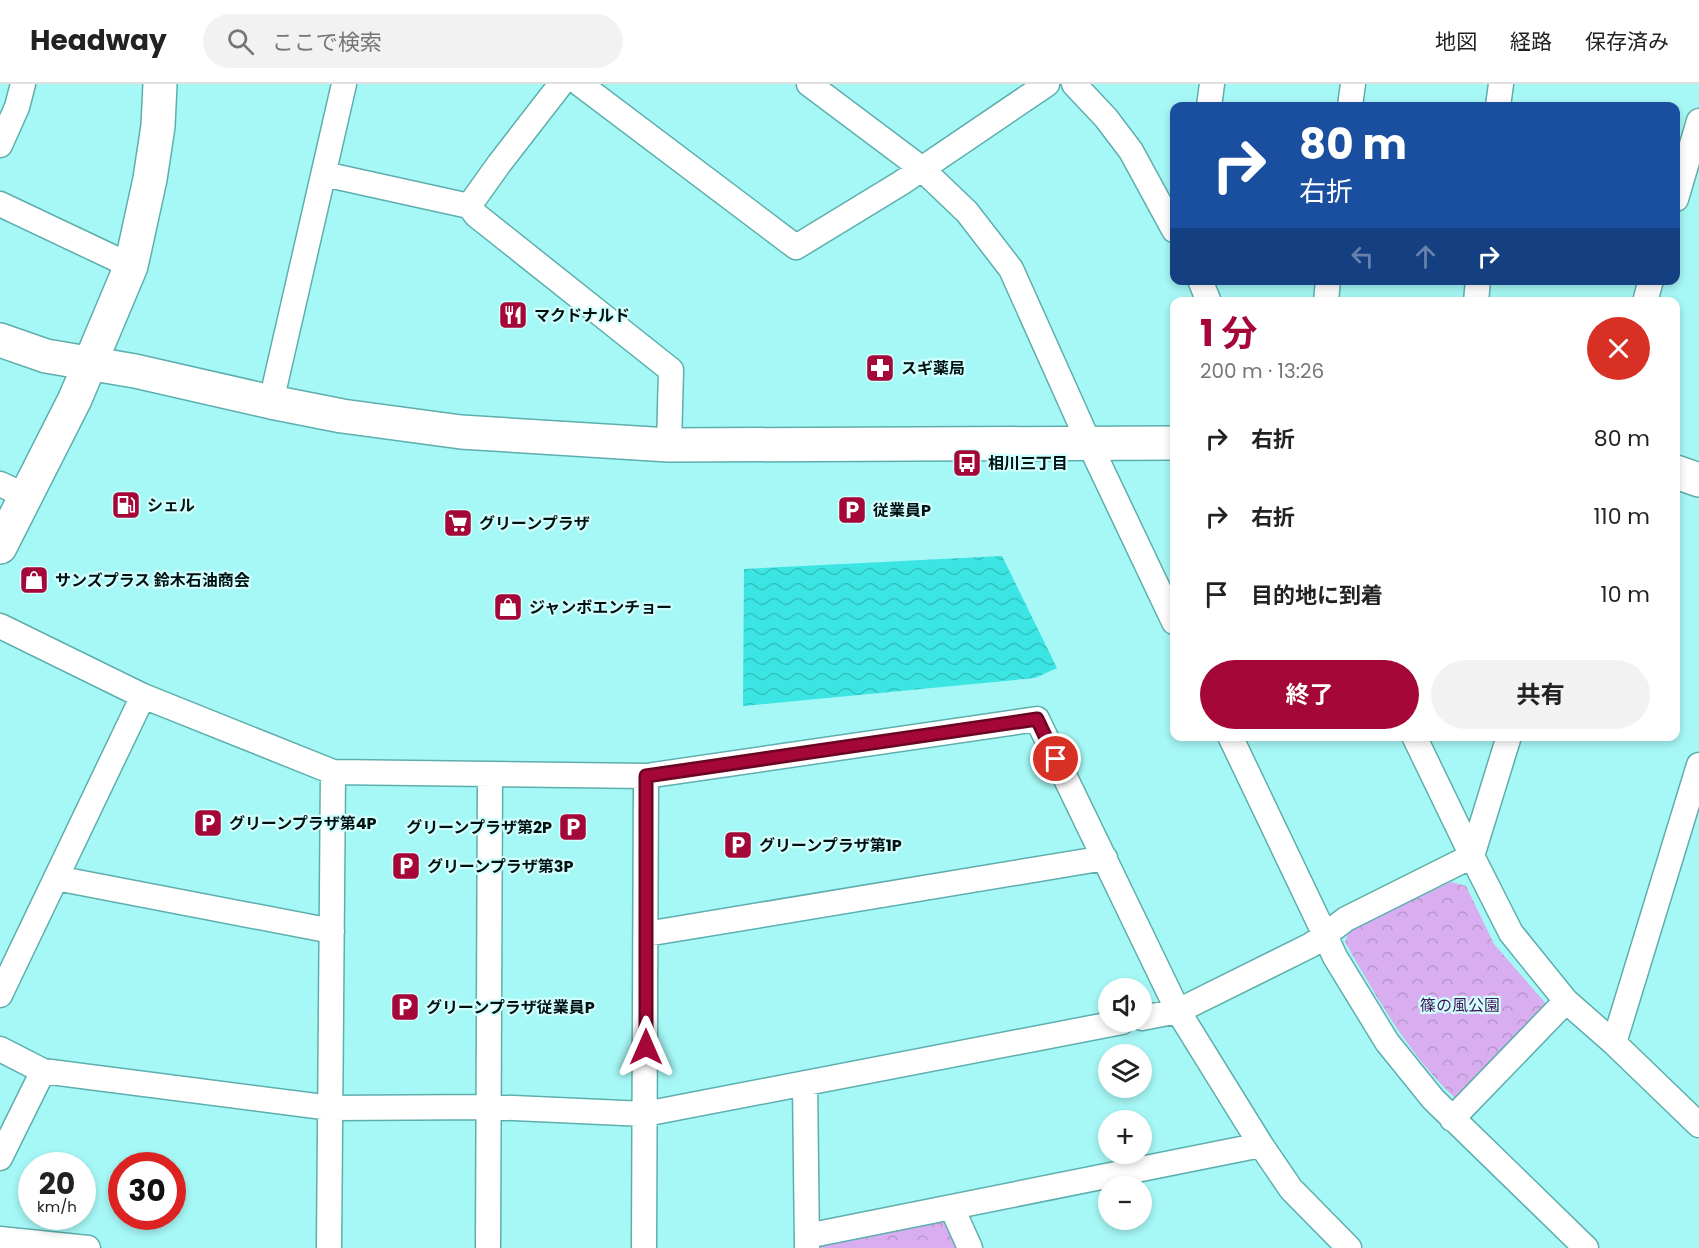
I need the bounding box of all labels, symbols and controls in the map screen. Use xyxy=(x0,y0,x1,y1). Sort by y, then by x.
search box xyxy=(203,14,623,68)
text: Headway xyxy=(30,21,167,60)
icon: search xyxy=(224,25,257,58)
text: ここで検索 xyxy=(272,27,382,58)
text: 地図 xyxy=(1435,27,1477,56)
text: 経路 xyxy=(1510,27,1552,56)
text: 保存済み xyxy=(1585,27,1669,56)
text: 80 m xyxy=(1299,115,1407,174)
icon: right xyxy=(1200,126,1278,204)
text: 右折 xyxy=(1299,173,1353,210)
icon: left xyxy=(1346,240,1379,273)
icon: ahead xyxy=(1409,240,1442,273)
icon: right xyxy=(1472,240,1505,273)
restaurant icon: マクドナルド xyxy=(497,299,529,331)
place label: マクドナルド xyxy=(534,304,630,327)
text: 1 分 xyxy=(1200,308,1257,359)
button: close xyxy=(1587,317,1650,380)
pharmacy icon: スギ薬局 xyxy=(864,352,896,384)
place label: スギ薬局 xyxy=(901,357,965,380)
text: 200 m · 13:26 xyxy=(1200,357,1324,385)
icon: right xyxy=(1200,422,1233,455)
text: 80 m xyxy=(1594,423,1650,454)
text: 右折 xyxy=(1251,424,1295,455)
bus stop icon: 相川三丁目 xyxy=(951,447,983,479)
place label: 相川三丁目 xyxy=(988,452,1068,475)
fuel station icon: シェル xyxy=(110,489,142,521)
place label: シェル xyxy=(147,494,195,517)
parking icon: 従業員P xyxy=(836,494,868,526)
place label: 従業員P xyxy=(873,499,931,522)
icon: right xyxy=(1200,500,1233,533)
text: 110 m xyxy=(1594,501,1650,532)
text: 右折 xyxy=(1251,502,1295,533)
supermarket icon: グリーンプラザ xyxy=(442,507,474,539)
place label: グリーンプラザ xyxy=(479,512,590,535)
shop icon: サンズプラス 鈴木石油商会 xyxy=(18,564,50,596)
place label: サンズプラス 鈴木石油商会 xyxy=(55,569,250,592)
icon: arrive xyxy=(1200,578,1233,611)
text: 10 m xyxy=(1601,579,1650,610)
text: 目的地に到着 xyxy=(1251,580,1383,611)
shop icon: ジャンボエンチョー xyxy=(492,591,524,623)
place label: ジャンボエンチョー xyxy=(529,596,672,619)
button: 終了 xyxy=(1200,660,1419,729)
button: 共有 xyxy=(1431,660,1650,729)
pin xyxy=(1030,733,1081,784)
icon: arrive xyxy=(1039,742,1072,775)
parking icon: グリーンプラザ第4P xyxy=(192,807,224,839)
parking icon: グリーンプラザ第2P xyxy=(557,811,589,843)
place label: グリーンプラザ第4P xyxy=(229,812,377,835)
place label: グリーンプラザ第2P xyxy=(406,816,552,839)
parking icon: グリーンプラザ第1P xyxy=(722,829,754,861)
place label: グリーンプラザ第1P xyxy=(759,834,902,857)
parking icon: グリーンプラザ第3P xyxy=(390,850,422,882)
place label: グリーンプラザ第3P xyxy=(427,855,573,878)
map controls xyxy=(1098,978,1152,1230)
button: sound xyxy=(1098,978,1152,1032)
parking icon: グリーンプラザ従業員P xyxy=(389,991,421,1023)
park label: 篠の風公園 xyxy=(1420,994,1500,1017)
place label: グリーンプラザ従業員P xyxy=(426,996,595,1019)
position arrow xyxy=(614,1015,678,1079)
button: layers xyxy=(1098,1044,1152,1098)
button: + xyxy=(1098,1110,1152,1164)
speed limit sign: 30 xyxy=(108,1152,186,1230)
text: 20 xyxy=(39,1162,75,1205)
button: − xyxy=(1098,1176,1152,1230)
text: km/h xyxy=(37,1196,77,1217)

